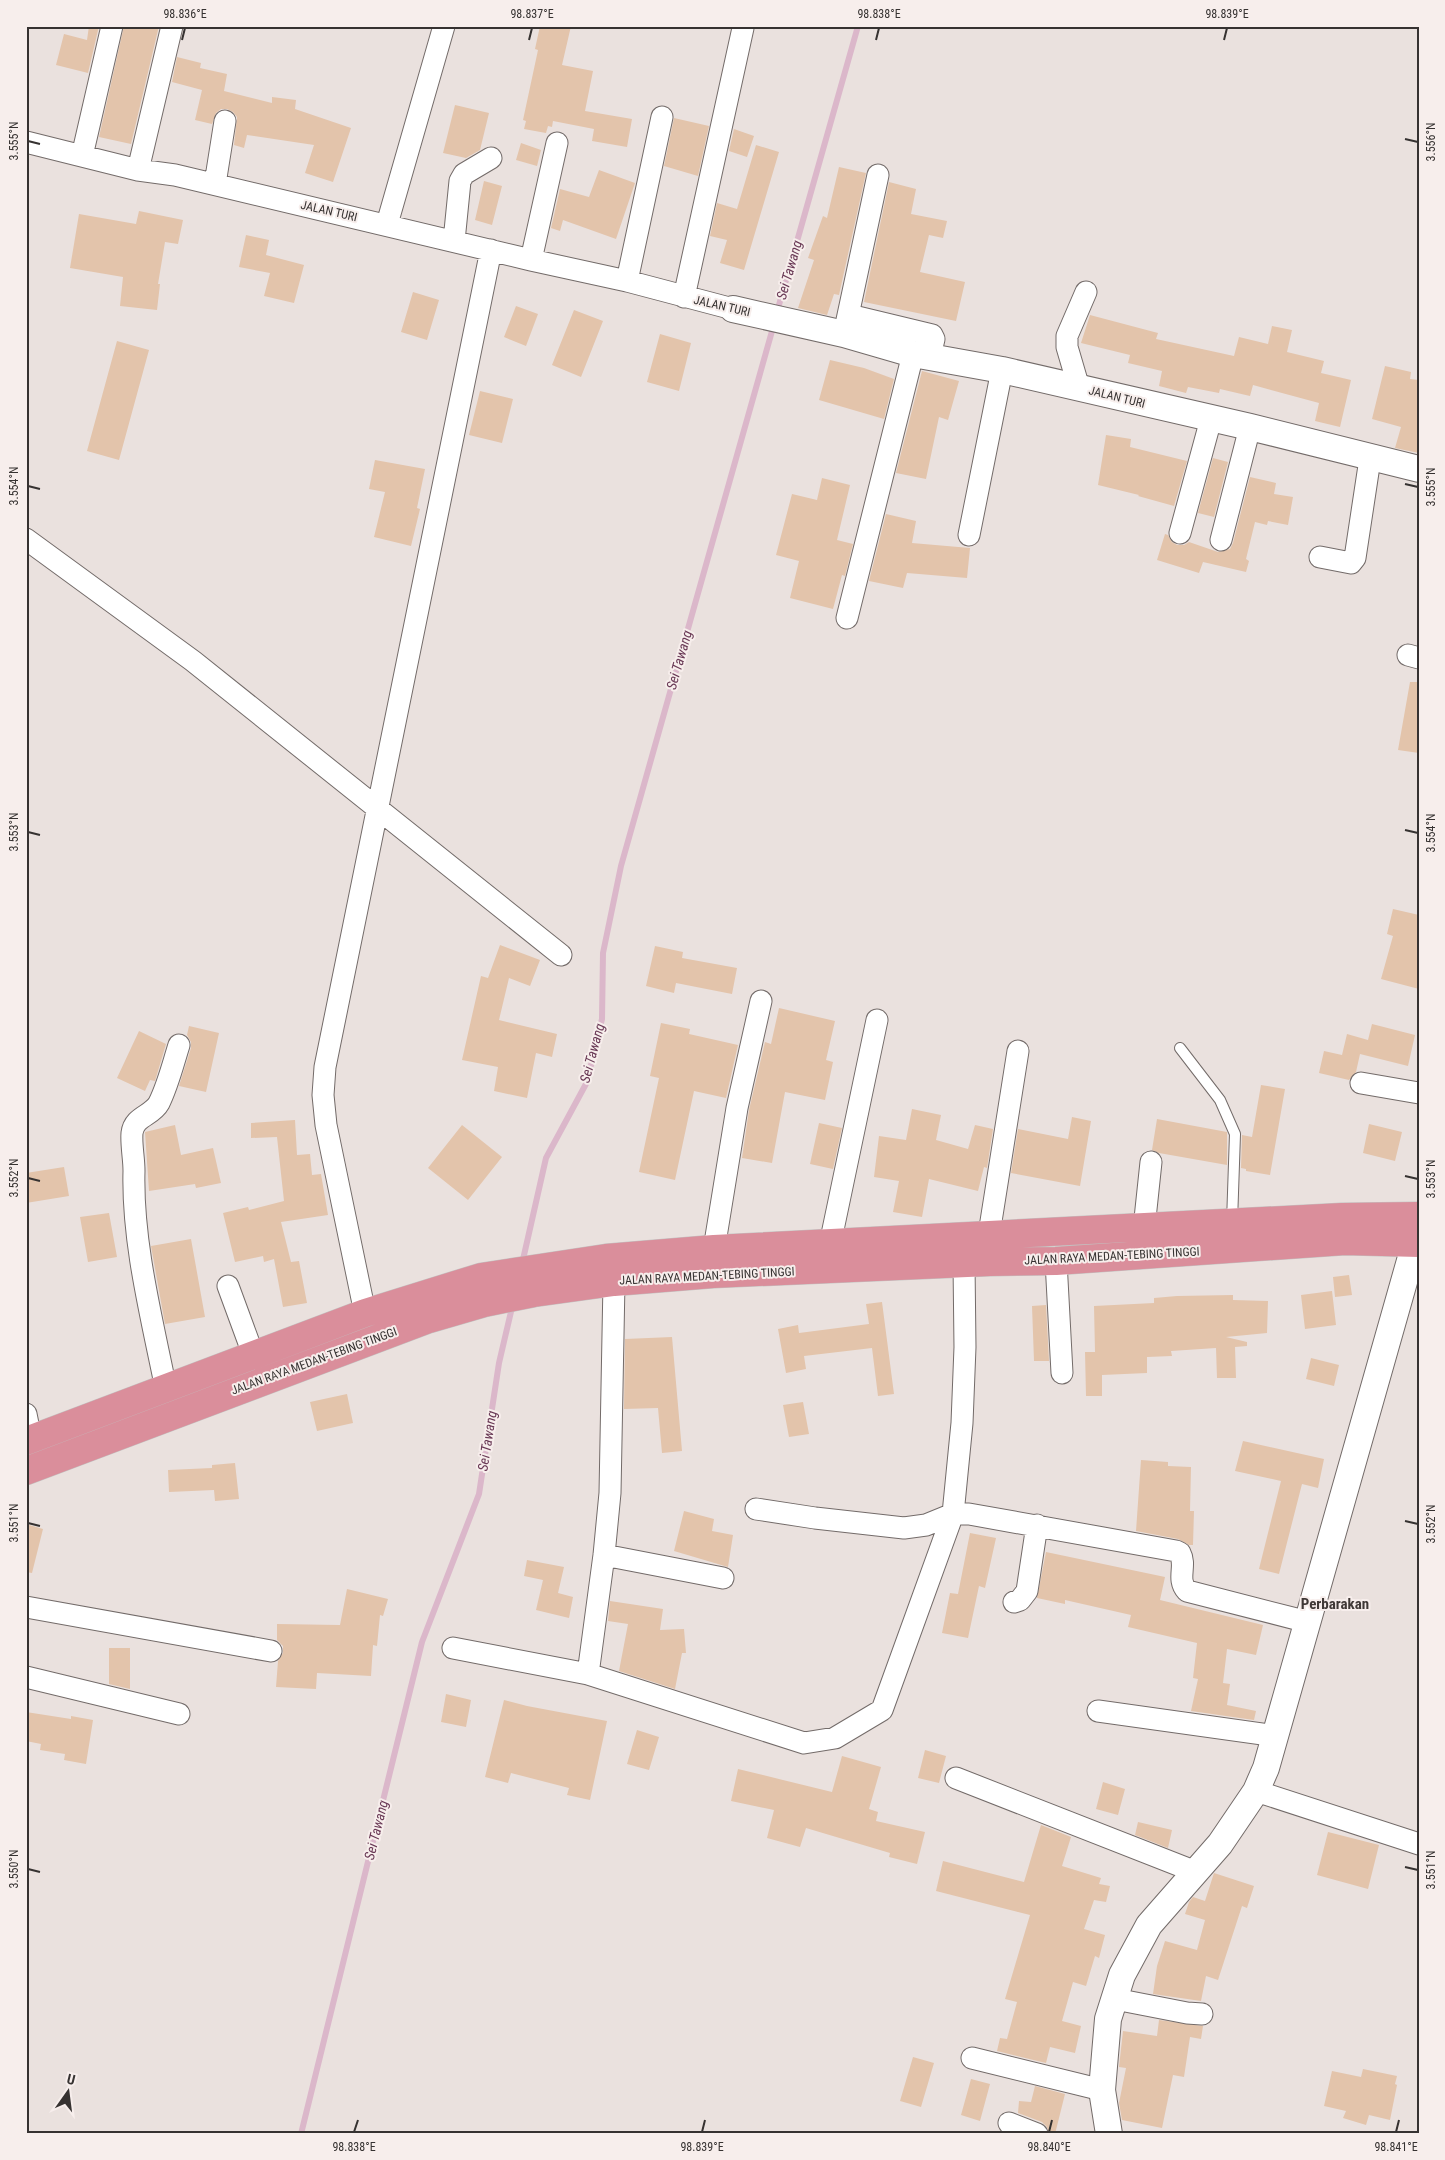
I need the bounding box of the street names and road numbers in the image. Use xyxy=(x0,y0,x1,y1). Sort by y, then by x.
street label: JALAN TURI xyxy=(299,198,359,224)
street label: JALAN TURI xyxy=(692,293,752,319)
street label: JALAN TURI xyxy=(1087,383,1147,411)
street label: JALAN RAYA MEDAN-TEBING TINGGI xyxy=(1024,1244,1200,1268)
street label: JALAN RAYA MEDAN-TEBING TINGGI xyxy=(619,1264,795,1288)
street label: JALAN RAYA MEDAN-TEBING TINGGI xyxy=(229,1324,399,1398)

